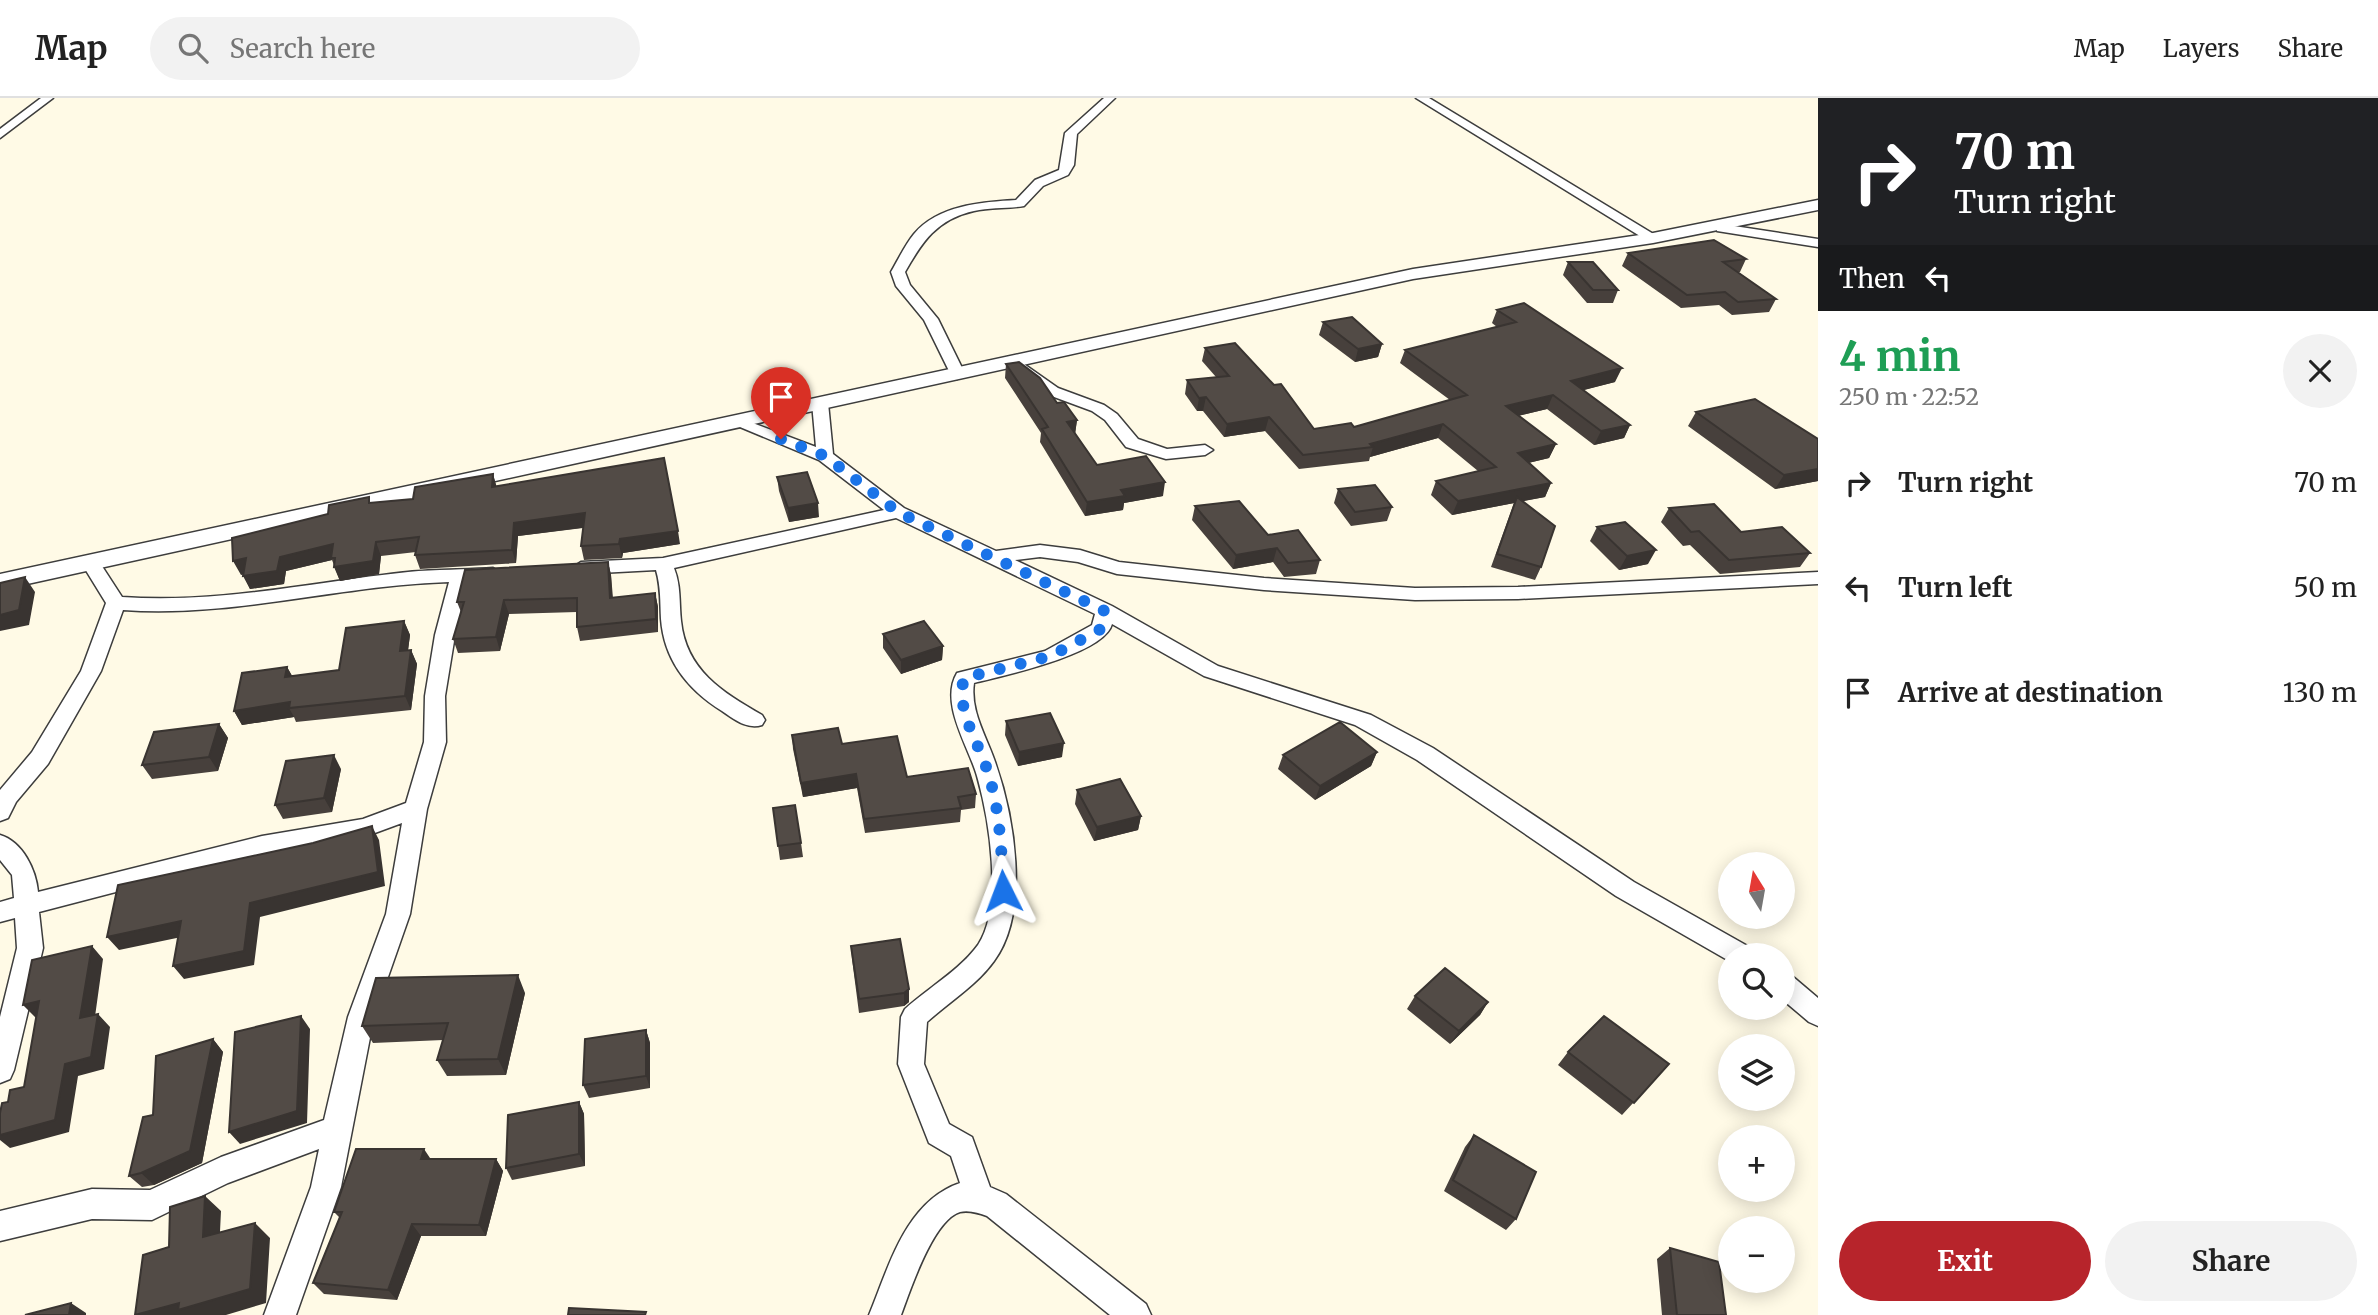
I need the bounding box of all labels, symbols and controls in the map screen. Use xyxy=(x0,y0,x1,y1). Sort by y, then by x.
search box xyxy=(150,17,640,80)
text: Map xyxy=(35,28,108,69)
icon: search xyxy=(174,29,212,67)
text: Search here xyxy=(230,32,375,65)
text: Map xyxy=(2074,33,2125,64)
text: Layers xyxy=(2163,33,2239,64)
text: Share xyxy=(2277,33,2343,64)
text: 70 m xyxy=(1954,121,2075,182)
icon: right xyxy=(1839,126,1930,217)
text: Turn right xyxy=(1954,182,2116,222)
icon: left xyxy=(1919,259,1957,297)
text: Then xyxy=(1839,262,1905,295)
text: 4 min xyxy=(1839,330,1961,382)
button: close xyxy=(2283,334,2357,408)
pin xyxy=(751,367,811,439)
icon: arrive xyxy=(762,378,800,416)
text: 250 m · 22:52 xyxy=(1839,382,1979,411)
icon: right xyxy=(1839,464,1877,502)
text: Turn right xyxy=(1898,466,2033,499)
text: 70 m xyxy=(2294,466,2357,499)
icon: left xyxy=(1839,569,1877,607)
text: Turn left xyxy=(1898,571,2012,604)
text: 50 m xyxy=(2293,571,2357,604)
icon: arrive xyxy=(1839,674,1877,712)
text: Arrive at destination xyxy=(1898,676,2163,709)
text: 130 m xyxy=(2283,676,2357,709)
north arrow xyxy=(1718,852,1796,929)
map controls xyxy=(1718,852,1795,1293)
position arrow xyxy=(966,854,1040,928)
button: search xyxy=(1718,943,1795,1020)
button: layers xyxy=(1718,1034,1795,1111)
button: + xyxy=(1718,1125,1795,1202)
button: − xyxy=(1718,1216,1795,1293)
button: Exit xyxy=(1839,1221,2091,1301)
button: Share xyxy=(2105,1221,2357,1301)

